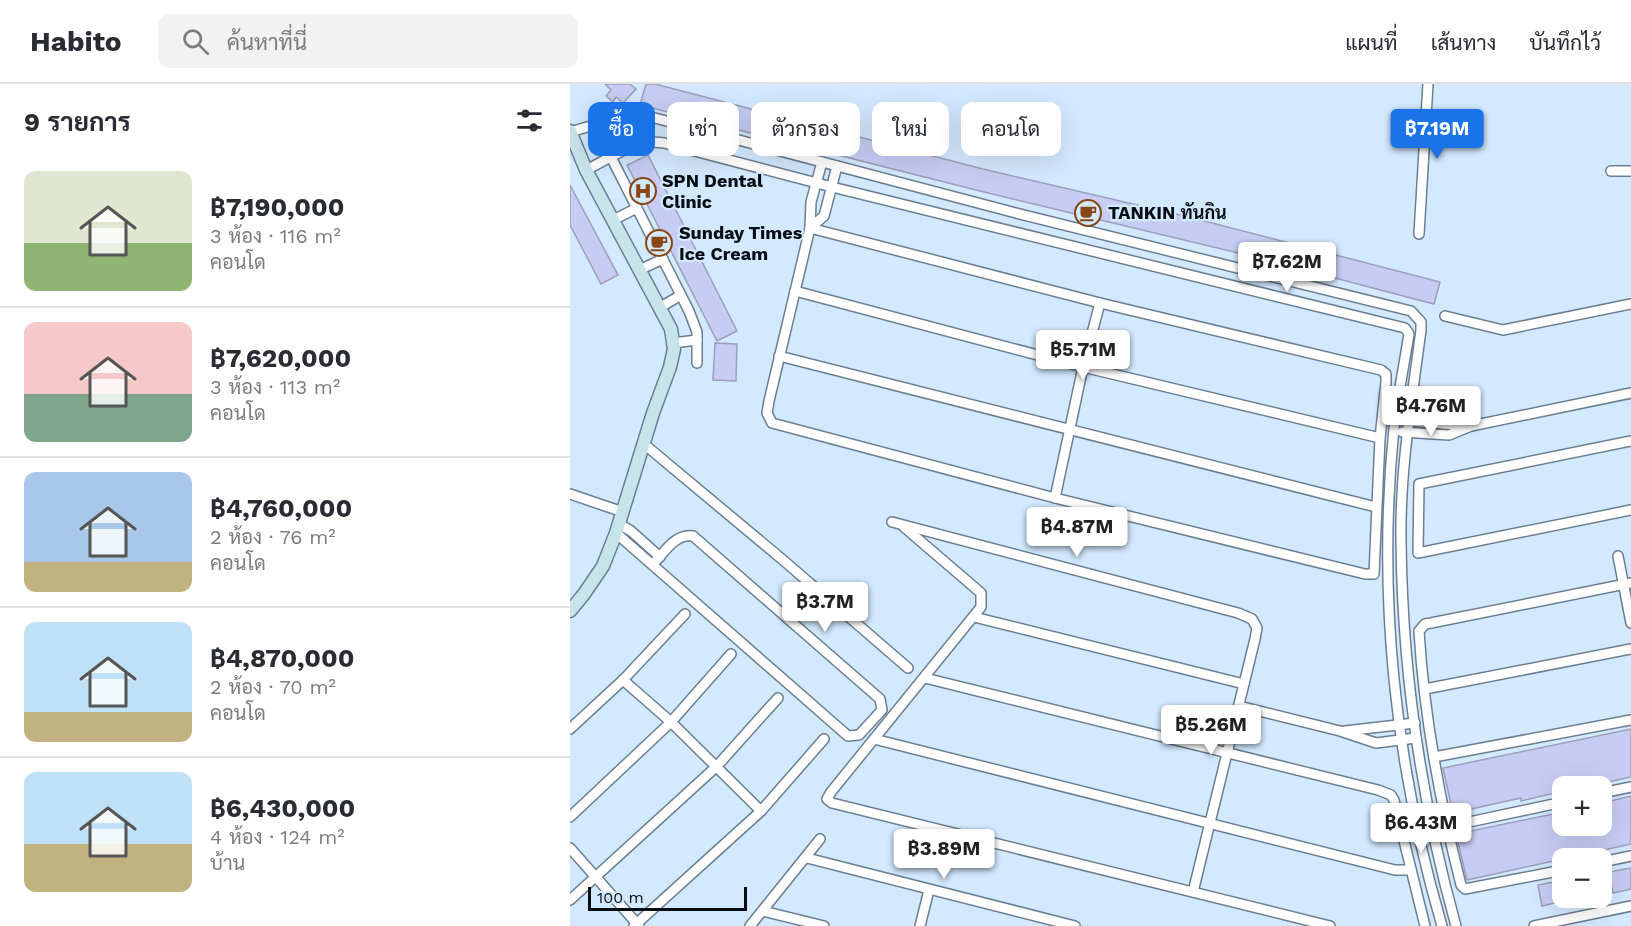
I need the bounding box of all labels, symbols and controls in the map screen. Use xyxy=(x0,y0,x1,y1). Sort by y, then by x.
search box xyxy=(158,14,578,68)
text: Habito xyxy=(30,25,122,58)
icon: search xyxy=(179,25,212,58)
text: ค้นหาที่นี่ xyxy=(227,30,307,55)
text: แผนที่ xyxy=(1345,30,1398,55)
text: เส้นทาง xyxy=(1431,30,1496,55)
text: บันทึกไว้ xyxy=(1529,30,1601,55)
chip: ซื้อ xyxy=(588,102,655,156)
chip: เช่า xyxy=(667,102,739,156)
chip: ตัวกรอง xyxy=(751,102,860,156)
chip: ใหม่ xyxy=(872,102,949,156)
chip: คอนโด xyxy=(961,102,1061,156)
icon: filters xyxy=(513,104,546,137)
text: 9 รายการ xyxy=(24,107,131,137)
pin: ฿7.19M xyxy=(1388,109,1486,160)
text: ฿7.19M xyxy=(1405,116,1469,140)
place label: SPN Dental Clinic xyxy=(662,170,763,212)
hospital icon: SPN Dental Clinic xyxy=(628,176,658,206)
text: ฿7,190,000 xyxy=(210,192,345,222)
icon: home xyxy=(72,195,144,267)
cafe icon: TANKIN ทันกิน xyxy=(1073,198,1103,228)
place label: TANKIN ทันกิน xyxy=(1108,201,1227,223)
place label: Sunday Times Ice Cream xyxy=(679,222,803,264)
text: 3 ห้อง · 116 m² xyxy=(210,224,341,248)
cafe icon: Sunday Times Ice Cream xyxy=(644,228,674,258)
pin: ฿7.62M xyxy=(1238,242,1336,293)
text: ฿7.62M xyxy=(1252,249,1322,273)
text: คอนโด xyxy=(210,250,266,274)
pin: ฿5.71M xyxy=(1034,330,1132,381)
text: ฿5.71M xyxy=(1050,337,1116,361)
text: ฿7,620,000 xyxy=(210,343,351,373)
icon: home xyxy=(72,346,144,418)
text: 3 ห้อง · 113 m² xyxy=(210,375,340,399)
pin: ฿4.76M xyxy=(1382,386,1480,437)
text: ฿4.76M xyxy=(1396,393,1466,417)
text: คอนโด xyxy=(210,401,266,425)
text: ฿4,760,000 xyxy=(210,493,352,523)
icon: home xyxy=(72,496,144,568)
pin: ฿4.87M xyxy=(1028,507,1126,558)
text: ฿4.87M xyxy=(1041,514,1113,538)
text: 2 ห้อง · 76 m² xyxy=(210,525,336,549)
text: คอนโด xyxy=(210,551,266,575)
pin: ฿3.7M xyxy=(783,582,867,633)
text: ฿3.7M xyxy=(796,589,854,613)
text: ฿4,870,000 xyxy=(210,643,354,673)
icon: home xyxy=(72,646,144,718)
text: 2 ห้อง · 70 m² xyxy=(210,675,336,699)
text: คอนโด xyxy=(210,701,266,725)
pin: ฿5.26M xyxy=(1162,705,1260,756)
text: ฿5.26M xyxy=(1175,712,1247,736)
map controls xyxy=(1552,776,1612,908)
button: + xyxy=(1552,776,1612,836)
text: ฿6,430,000 xyxy=(210,793,355,823)
icon: home xyxy=(72,796,144,868)
pin: ฿6.43M xyxy=(1372,803,1470,854)
text: ฿6.43M xyxy=(1384,810,1458,834)
text: 4 ห้อง · 124 m² xyxy=(210,825,345,849)
pin: ฿3.89M xyxy=(895,829,993,880)
text: ฿3.89M xyxy=(908,836,980,860)
button: − xyxy=(1552,848,1612,908)
text: บ้าน xyxy=(210,851,245,875)
scale bar xyxy=(588,884,747,912)
text: 100 m xyxy=(597,888,644,907)

